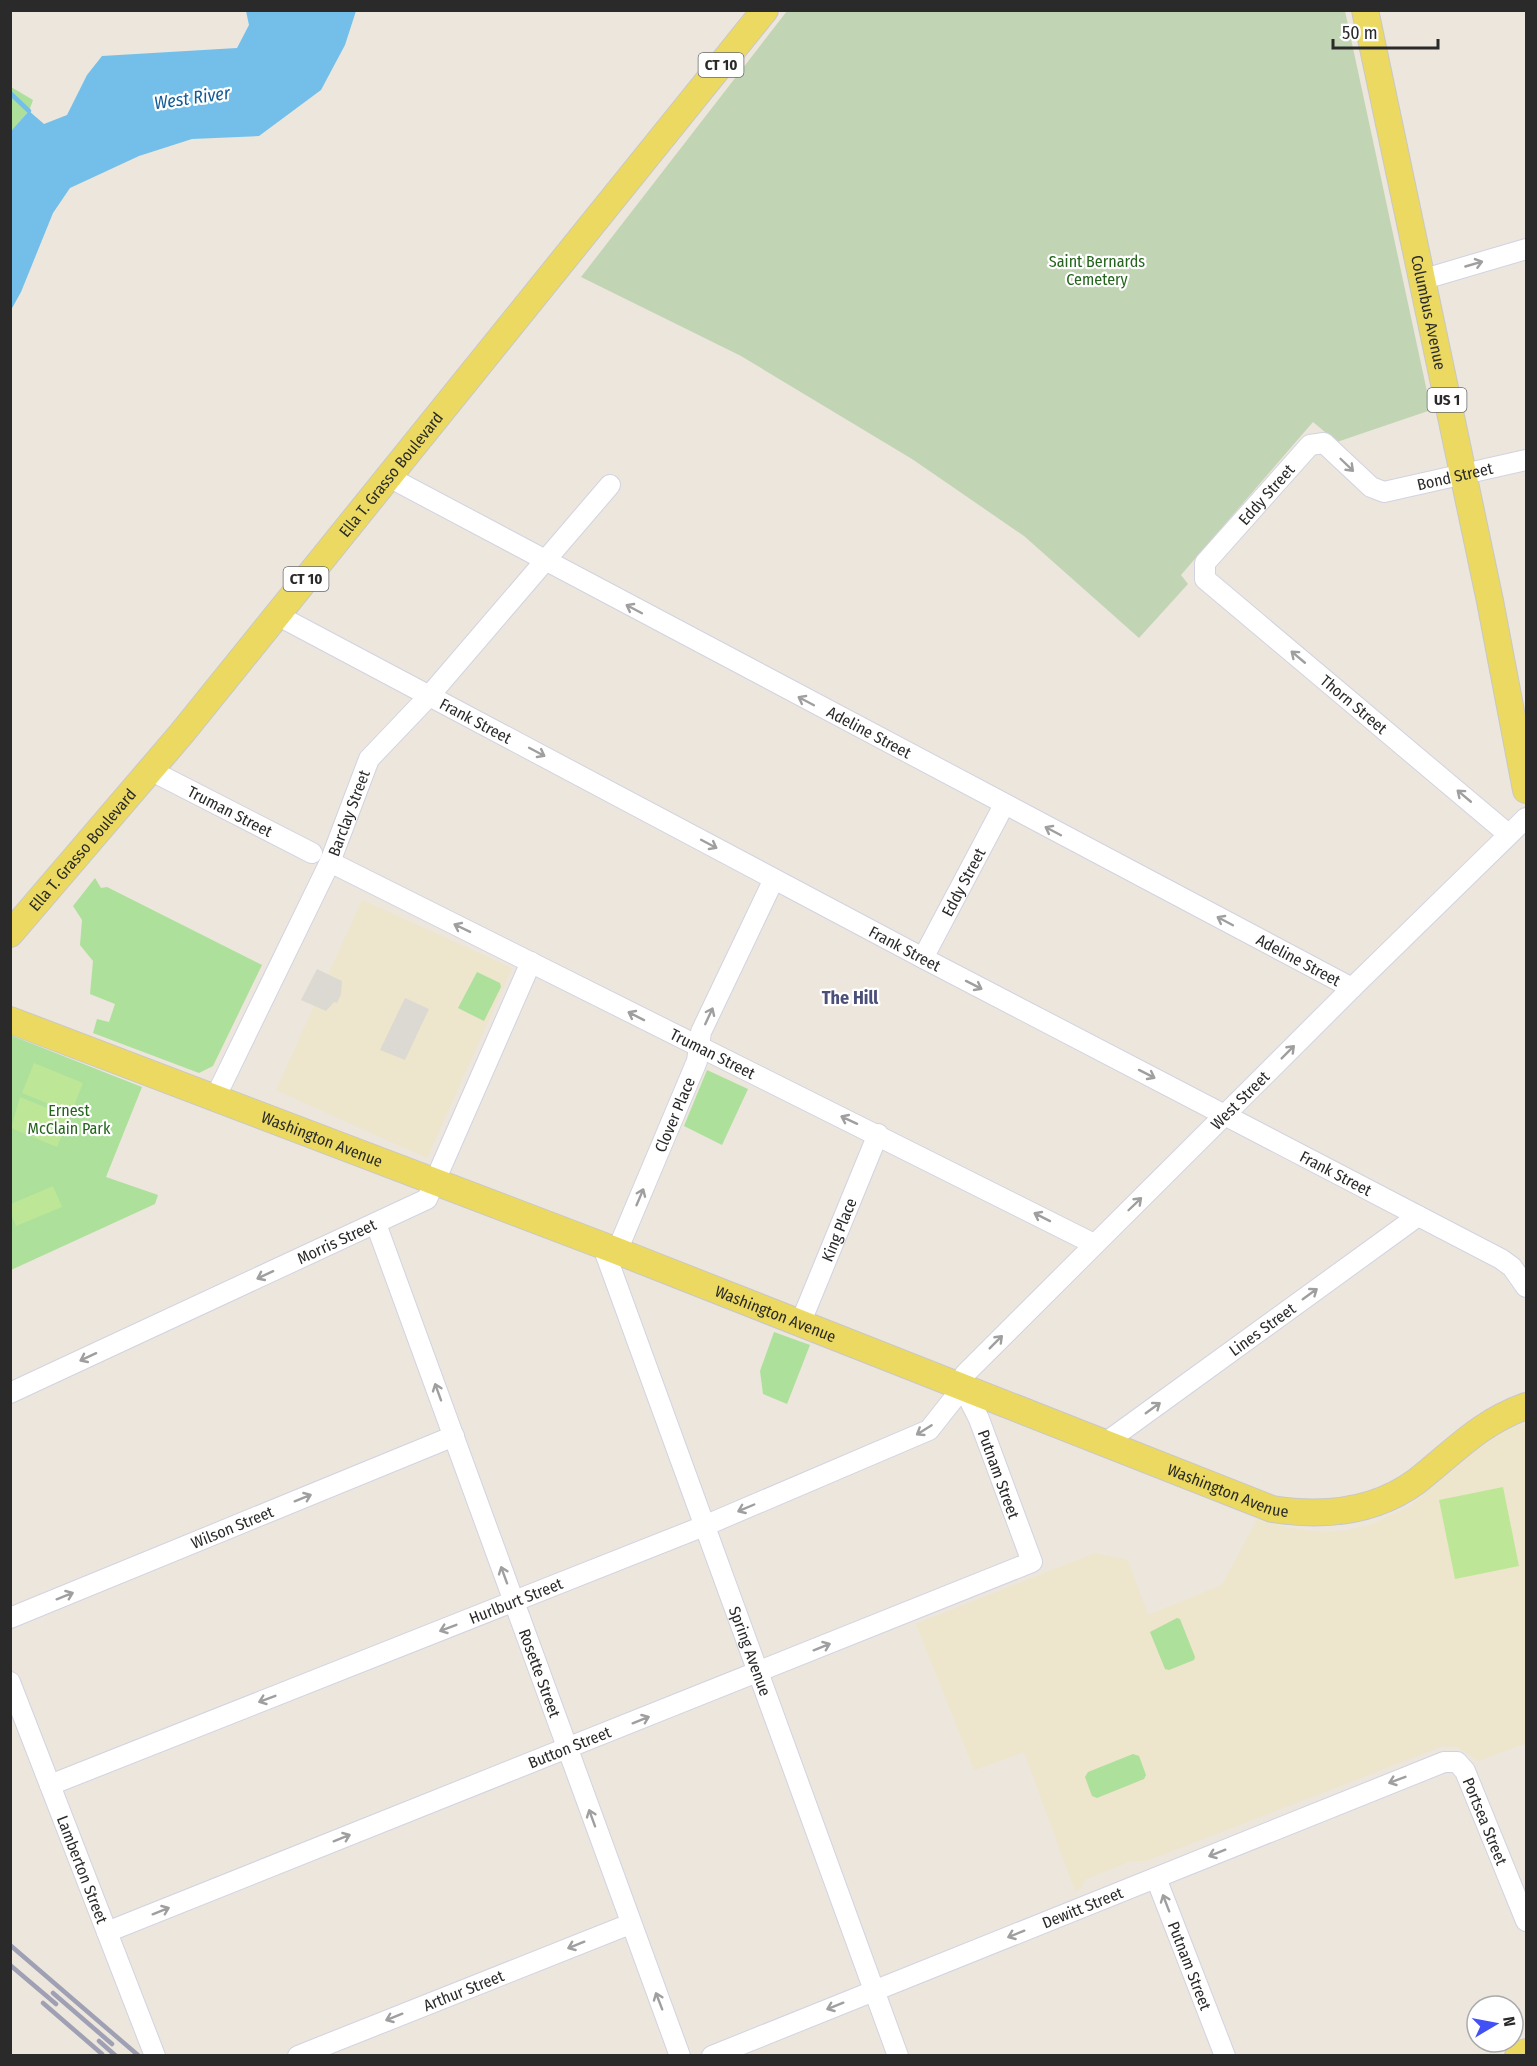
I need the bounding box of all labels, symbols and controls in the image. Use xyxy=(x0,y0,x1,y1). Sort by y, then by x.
scale bar xyxy=(1333,12,1438,50)
text: 50 m xyxy=(1342,22,1378,44)
road number: CT 10 xyxy=(698,53,744,77)
water label: West River xyxy=(153,82,232,114)
park label: Saint Bernards Cemetery xyxy=(1049,252,1145,289)
street label: Columbus Avenue xyxy=(1407,253,1450,372)
one-way arrow xyxy=(1464,258,1483,270)
road number: US 1 xyxy=(1428,388,1466,412)
street label: Ella T. Grasso Boulevard xyxy=(335,408,447,541)
one-way arrow xyxy=(1340,458,1355,472)
street label: Bond Street xyxy=(1415,459,1495,494)
street label: Eddy Street xyxy=(1235,460,1299,529)
road number: CT 10 xyxy=(284,567,328,591)
one-way arrow xyxy=(625,603,643,614)
one-way arrow xyxy=(1290,651,1306,664)
street label: Thorn Street xyxy=(1316,671,1392,738)
street label: Frank Street xyxy=(436,694,515,748)
one-way arrow xyxy=(797,694,815,706)
street label: Adeline Street xyxy=(824,702,915,763)
one-way arrow xyxy=(528,746,545,758)
street label: Barclay Street xyxy=(324,767,374,859)
street label: Truman Street xyxy=(184,782,276,841)
street label: Ella T. Grasso Boulevard xyxy=(25,785,140,915)
one-way arrow xyxy=(1457,789,1472,803)
one-way arrow xyxy=(1044,825,1062,836)
one-way arrow xyxy=(699,839,717,850)
street label: Eddy Street xyxy=(938,844,990,920)
one-way arrow xyxy=(1217,915,1235,926)
one-way arrow xyxy=(454,922,472,933)
street label: Frank Street xyxy=(866,922,945,976)
street label: Adeline Street xyxy=(1253,930,1344,991)
one-way arrow xyxy=(964,980,982,991)
district label: The Hill xyxy=(822,987,878,1009)
one-way arrow xyxy=(704,1007,716,1025)
one-way arrow xyxy=(627,1010,645,1022)
street label: Truman Street xyxy=(667,1025,759,1083)
one-way arrow xyxy=(1281,1045,1295,1060)
street label: West Street xyxy=(1207,1067,1274,1134)
one-way arrow xyxy=(1138,1068,1155,1080)
street label: Clover Place xyxy=(651,1074,699,1155)
park label: Ernest McClain Park xyxy=(28,1101,111,1138)
street label: Washington Avenue xyxy=(259,1108,385,1171)
one-way arrow xyxy=(841,1113,859,1125)
street label: Frank Street xyxy=(1297,1147,1376,1200)
one-way arrow xyxy=(635,1189,646,1207)
street label: King Place xyxy=(818,1195,861,1264)
one-way arrow xyxy=(1127,1197,1142,1212)
one-way arrow xyxy=(1033,1211,1051,1223)
street label: Morris Street xyxy=(294,1215,380,1268)
one-way arrow xyxy=(257,1269,275,1281)
street label: Washington Avenue xyxy=(712,1282,839,1346)
one-way arrow xyxy=(1302,1287,1318,1300)
street label: Lines Street xyxy=(1225,1299,1300,1360)
one-way arrow xyxy=(989,1335,1004,1349)
one-way arrow xyxy=(80,1352,98,1363)
one-way arrow xyxy=(431,1383,442,1402)
one-way arrow xyxy=(1144,1402,1160,1415)
one-way arrow xyxy=(916,1425,933,1437)
street label: Putnam Street xyxy=(974,1427,1024,1522)
street label: Washington Avenue xyxy=(1165,1460,1290,1521)
one-way arrow xyxy=(294,1492,312,1503)
street label: Wilson Street xyxy=(188,1502,277,1553)
one-way arrow xyxy=(737,1503,755,1514)
one-way arrow xyxy=(497,1567,508,1585)
street label: Hurlburt Street xyxy=(467,1574,566,1628)
one-way arrow xyxy=(55,1590,73,1601)
street label: Spring Avenue xyxy=(725,1604,775,1699)
one-way arrow xyxy=(439,1623,458,1634)
street label: Rosette Street xyxy=(515,1626,565,1721)
one-way arrow xyxy=(812,1641,830,1652)
one-way arrow xyxy=(258,1695,276,1706)
one-way arrow xyxy=(631,1714,649,1725)
street label: Button Street xyxy=(525,1722,614,1773)
one-way arrow xyxy=(1389,1775,1407,1786)
street label: Portsea Street xyxy=(1459,1775,1511,1869)
one-way arrow xyxy=(585,1809,596,1828)
street label: Lamberton Street xyxy=(53,1813,112,1927)
one-way arrow xyxy=(333,1832,351,1843)
one-way arrow xyxy=(1208,1848,1226,1859)
street label: Dewitt Street xyxy=(1039,1883,1126,1932)
one-way arrow xyxy=(1160,1894,1171,1913)
one-way arrow xyxy=(152,1905,170,1916)
street label: Putnam Street xyxy=(1164,1919,1216,2013)
one-way arrow xyxy=(1007,1929,1026,1940)
one-way arrow xyxy=(567,1941,585,1952)
street label: Arthur Street xyxy=(421,1966,507,2015)
one-way arrow xyxy=(653,1992,664,2011)
north arrow xyxy=(1465,1994,1525,2054)
one-way arrow xyxy=(826,2002,845,2013)
one-way arrow xyxy=(386,2012,404,2023)
text: N xyxy=(1499,2015,1519,2028)

